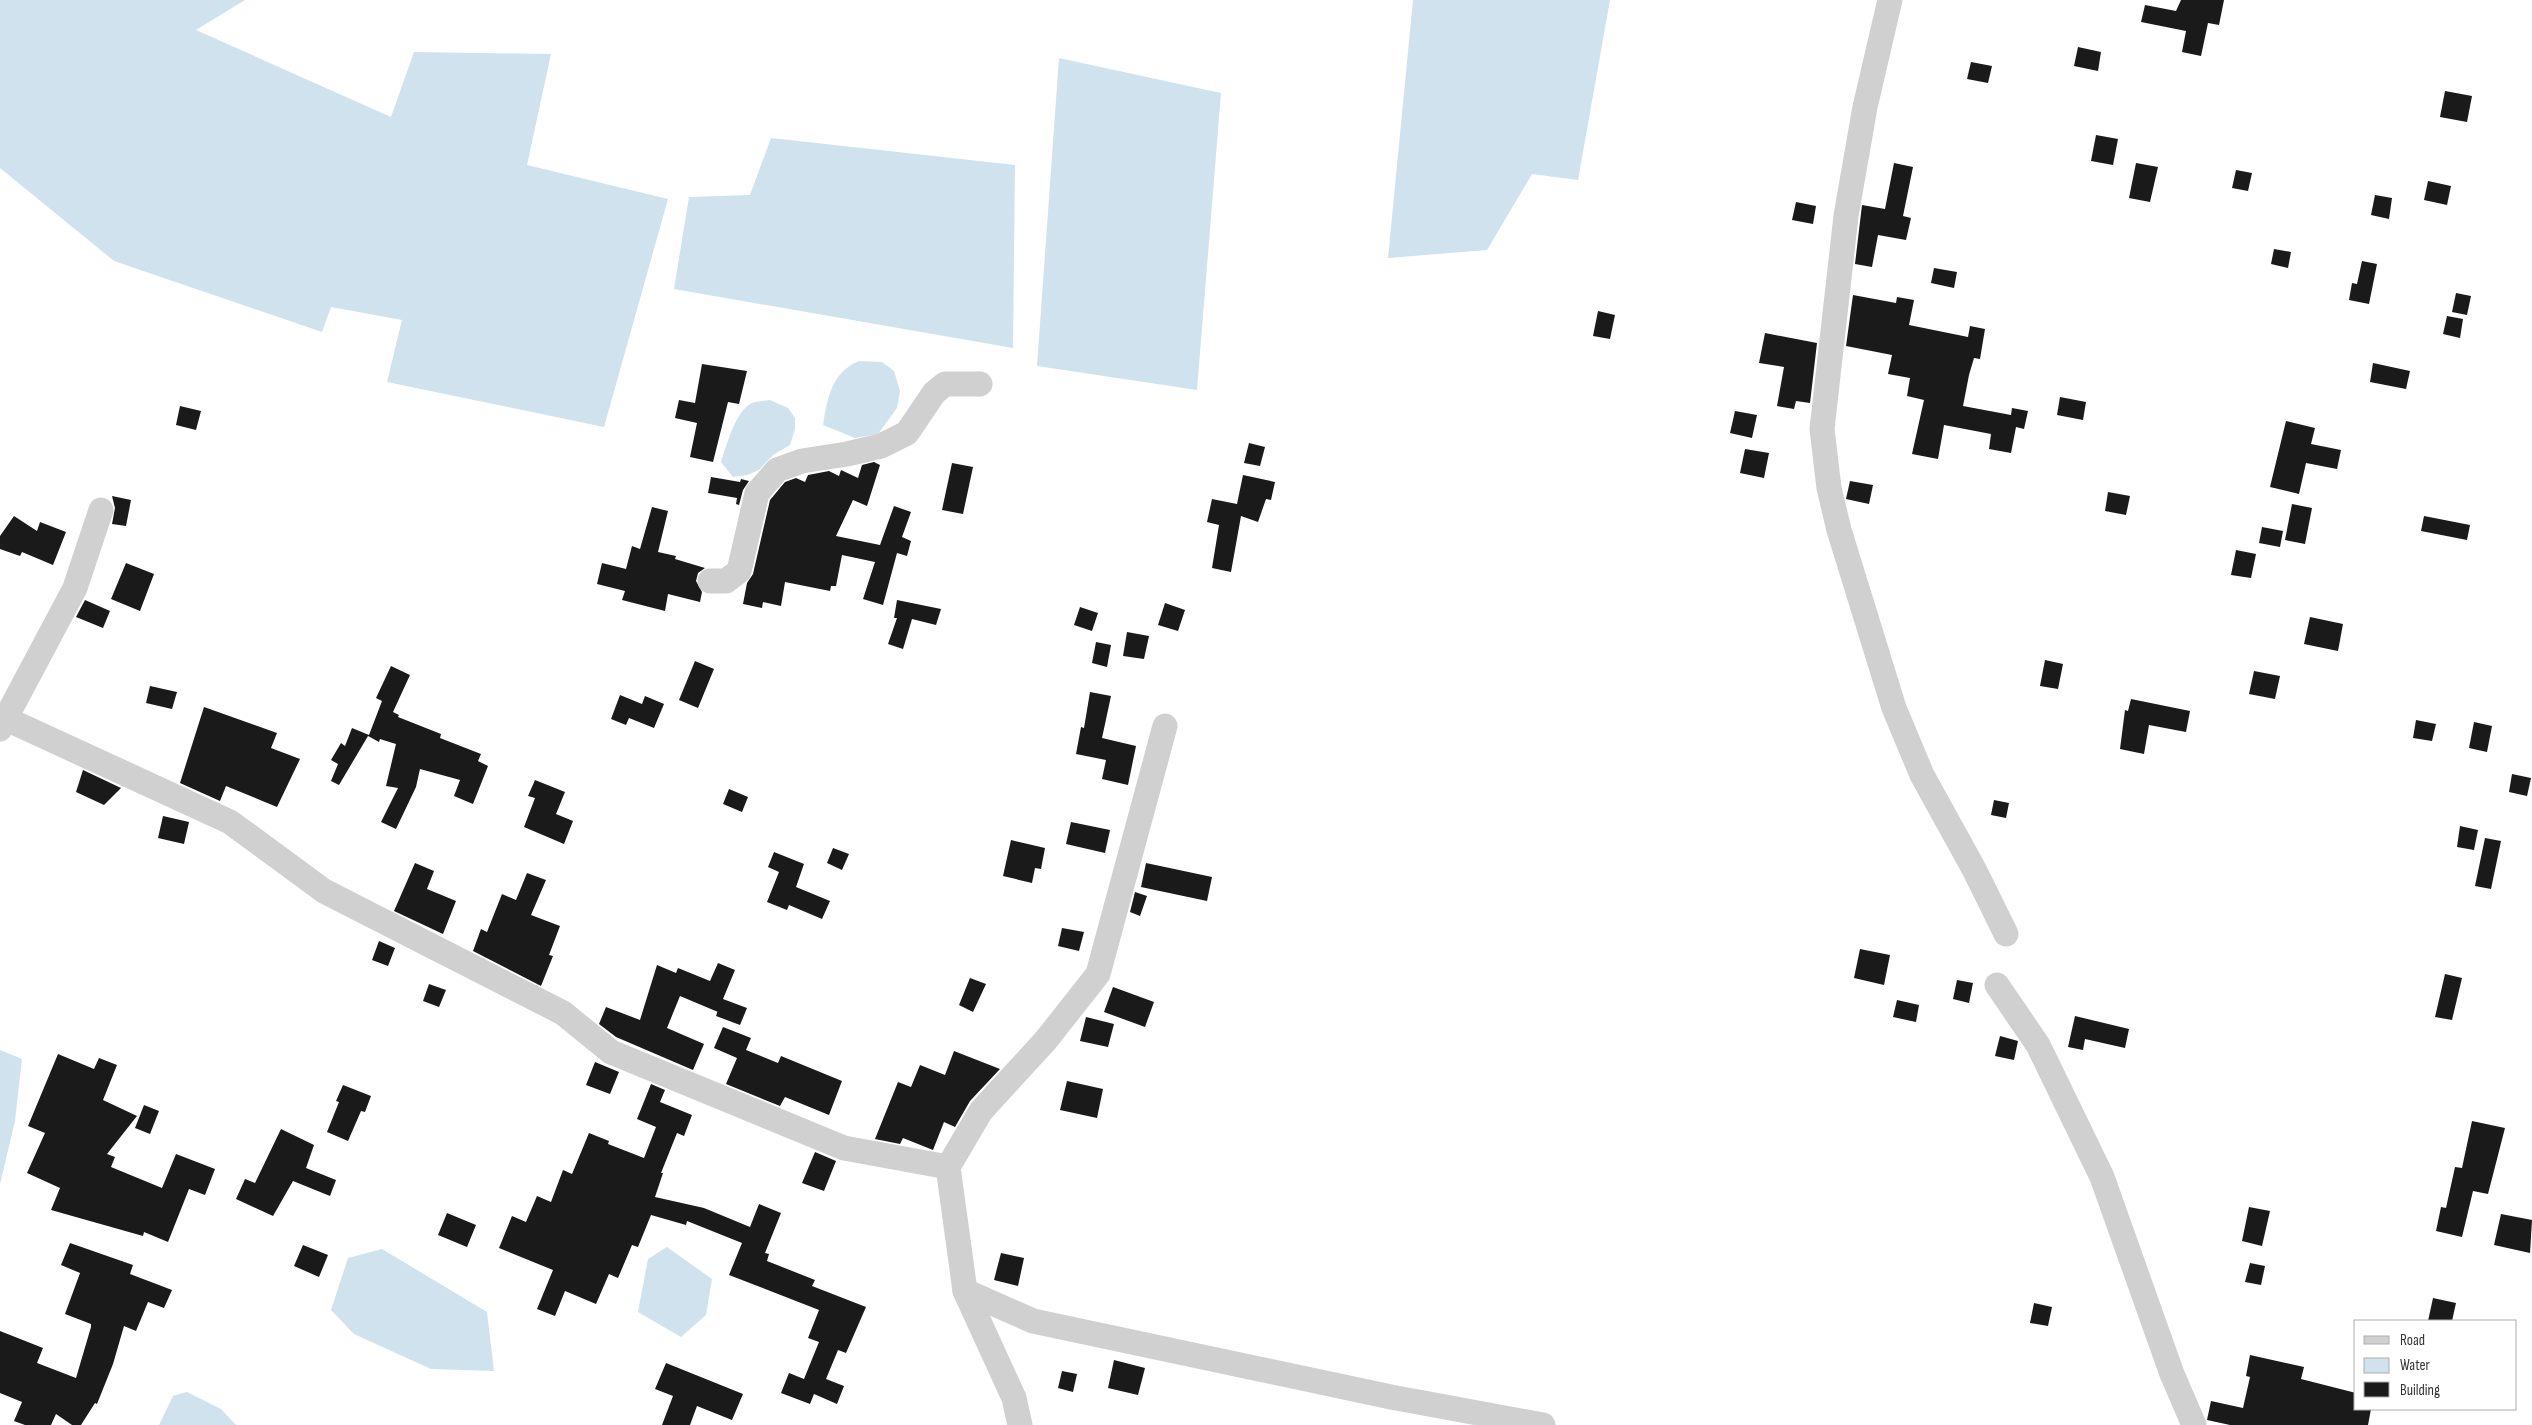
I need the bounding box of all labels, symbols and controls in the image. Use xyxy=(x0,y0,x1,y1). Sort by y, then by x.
legend xyxy=(2354,1320,2517,1410)
text: Road xyxy=(2400,1331,2425,1350)
text: Water xyxy=(2400,1356,2431,1375)
text: Building xyxy=(2400,1381,2440,1400)

